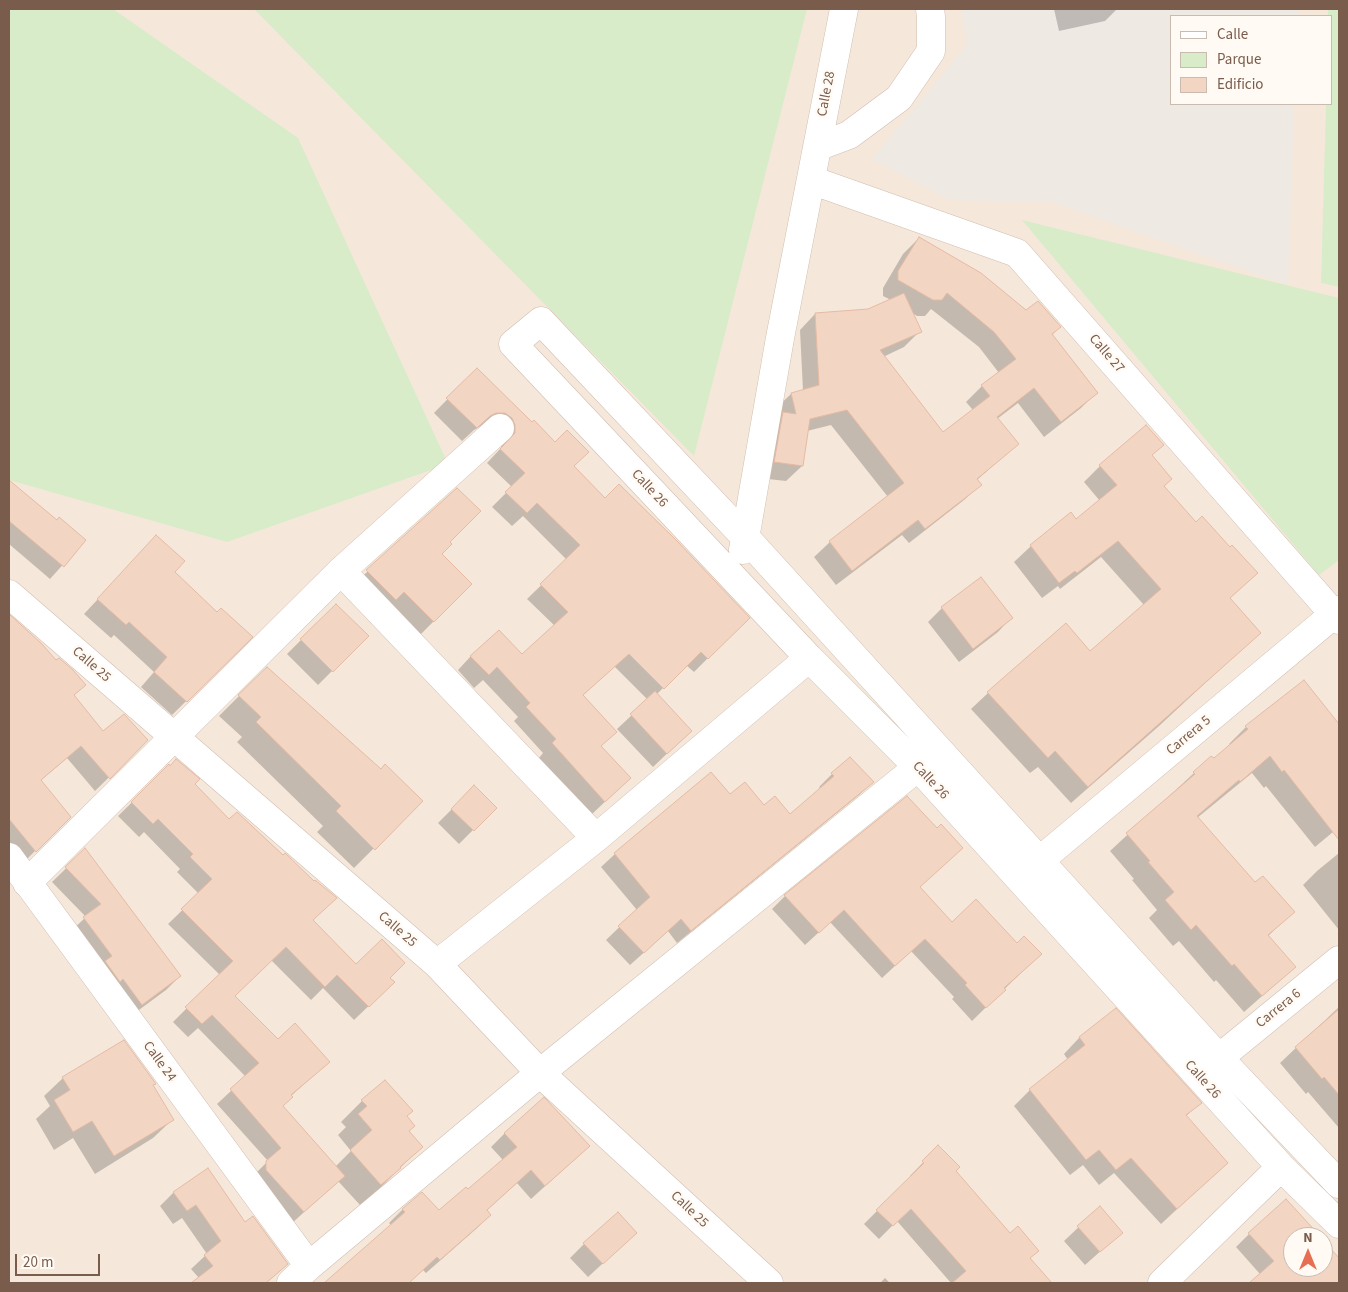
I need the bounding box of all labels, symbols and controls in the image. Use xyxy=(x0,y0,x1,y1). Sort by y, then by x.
legend xyxy=(1170,15,1333,105)
text: Calle xyxy=(1217,24,1248,45)
text: Parque xyxy=(1217,49,1261,70)
street label: Calle 28 xyxy=(814,70,840,118)
text: Edificio xyxy=(1217,74,1264,95)
street label: Calle 27 xyxy=(1085,331,1127,377)
street label: Calle 26 xyxy=(627,467,671,511)
street label: Calle 25 xyxy=(68,644,114,686)
street label: Carrera 5 xyxy=(1163,713,1215,759)
street label: Calle 26 xyxy=(908,759,952,803)
street label: Calle 25 xyxy=(374,909,420,951)
street label: Carrera 6 xyxy=(1253,986,1305,1032)
street label: Calle 24 xyxy=(139,1039,179,1085)
street label: Calle 26 xyxy=(1180,1057,1224,1103)
street label: Calle 25 xyxy=(667,1188,711,1232)
north arrow xyxy=(1283,1227,1333,1277)
text: N xyxy=(1303,1228,1313,1248)
scale bar xyxy=(18,1244,102,1276)
text: 20 m xyxy=(23,1252,53,1273)

